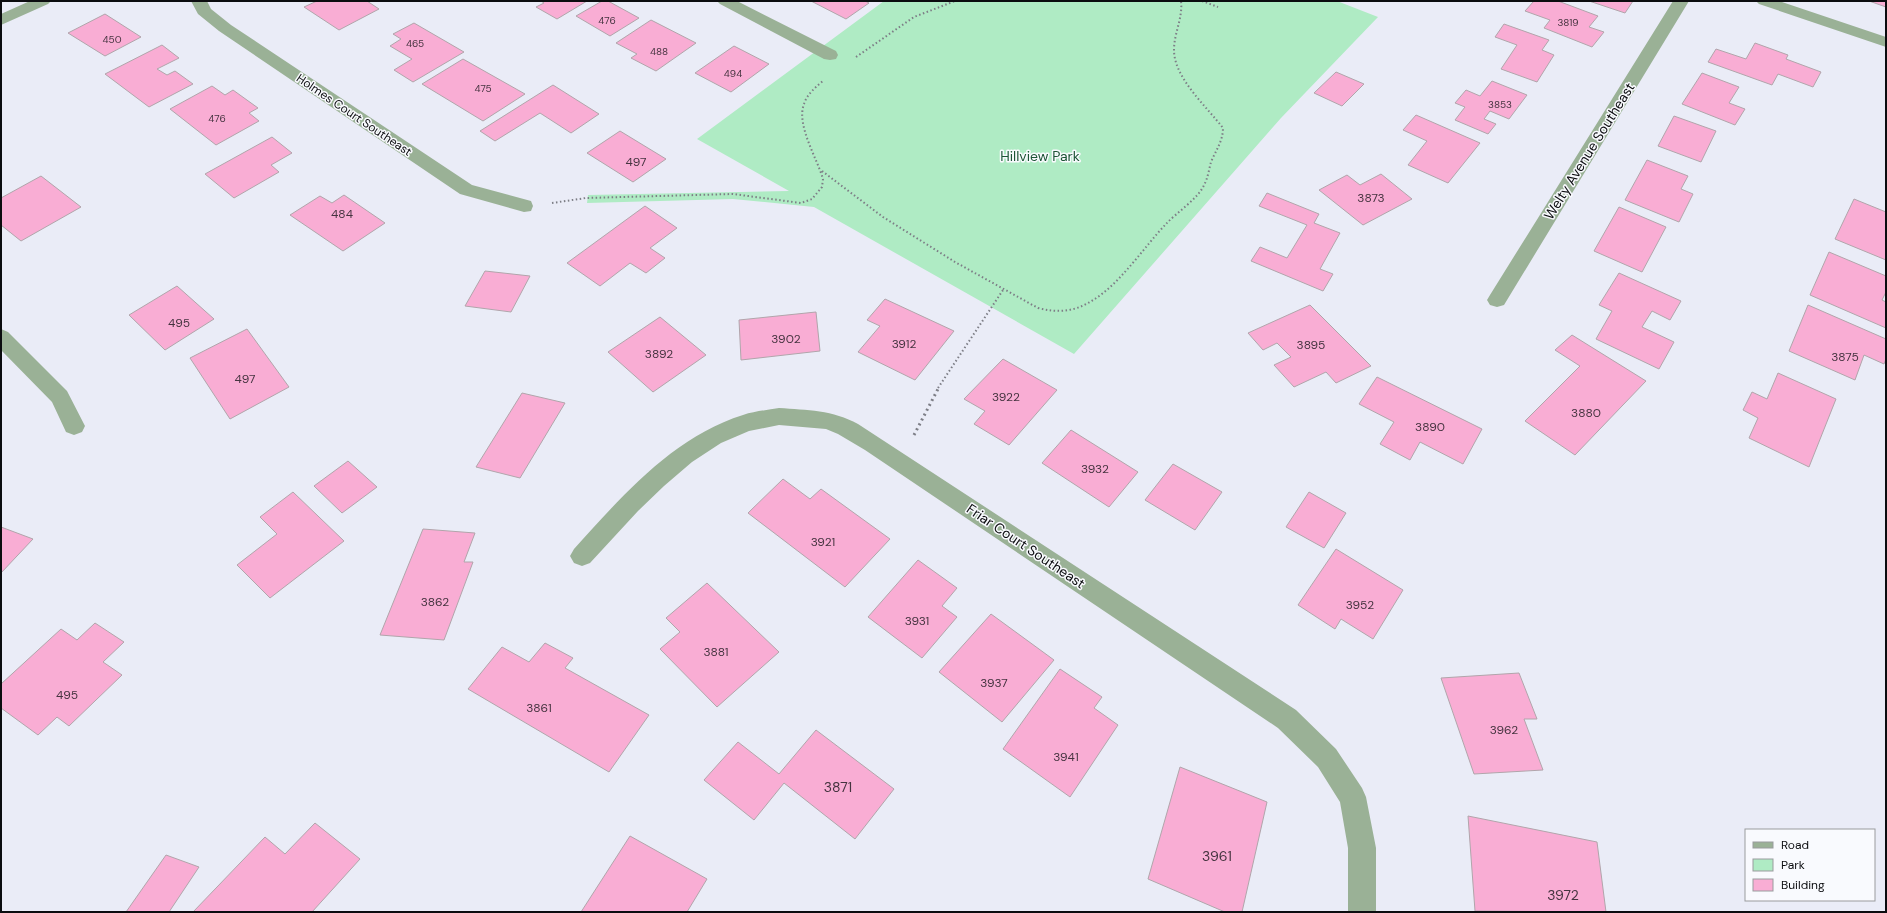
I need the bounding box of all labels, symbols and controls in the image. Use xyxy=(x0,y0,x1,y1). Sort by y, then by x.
house number: 476 xyxy=(598,14,616,27)
house number: 3819 xyxy=(1557,16,1579,29)
house number: 450 xyxy=(102,33,122,46)
house number: 465 xyxy=(406,37,424,50)
house number: 488 xyxy=(650,45,668,58)
house number: 494 xyxy=(724,67,742,80)
street label: Holmes Court Southeast xyxy=(293,70,415,160)
street label: Welty Avenue Southeast xyxy=(1540,79,1638,223)
house number: 475 xyxy=(474,82,492,95)
house number: 3853 xyxy=(1488,98,1512,111)
house number: 476 xyxy=(208,112,226,125)
park label: Hillview Park xyxy=(1000,147,1080,165)
house number: 497 xyxy=(626,154,646,170)
house number: 3873 xyxy=(1357,190,1385,206)
house number: 484 xyxy=(331,206,353,222)
house number: 495 xyxy=(168,315,190,331)
house number: 3902 xyxy=(771,331,801,347)
house number: 3912 xyxy=(892,336,916,352)
house number: 3895 xyxy=(1297,337,1325,353)
house number: 3892 xyxy=(645,346,673,362)
house number: 3875 xyxy=(1831,349,1859,365)
house number: 497 xyxy=(235,371,255,387)
house number: 3922 xyxy=(992,389,1020,405)
house number: 3880 xyxy=(1571,405,1601,421)
house number: 3890 xyxy=(1415,419,1445,435)
house number: 3932 xyxy=(1081,461,1109,477)
street label: Friar Court Southeast xyxy=(963,500,1089,592)
house number: 3921 xyxy=(811,534,835,550)
house number: 3862 xyxy=(421,594,449,610)
house number: 3952 xyxy=(1346,597,1374,613)
house number: 3931 xyxy=(905,613,929,629)
house number: 3881 xyxy=(703,644,729,660)
house number: 3937 xyxy=(980,675,1008,691)
house number: 495 xyxy=(56,687,78,703)
house number: 3861 xyxy=(526,700,552,716)
house number: 3962 xyxy=(1490,722,1518,738)
house number: 3941 xyxy=(1053,749,1079,765)
house number: 3871 xyxy=(824,778,852,796)
legend xyxy=(1745,829,1875,901)
text: Road xyxy=(1781,837,1809,853)
house number: 3961 xyxy=(1202,847,1232,865)
text: Park xyxy=(1781,857,1805,873)
text: Building xyxy=(1781,877,1825,893)
house number: 3972 xyxy=(1547,886,1579,904)

